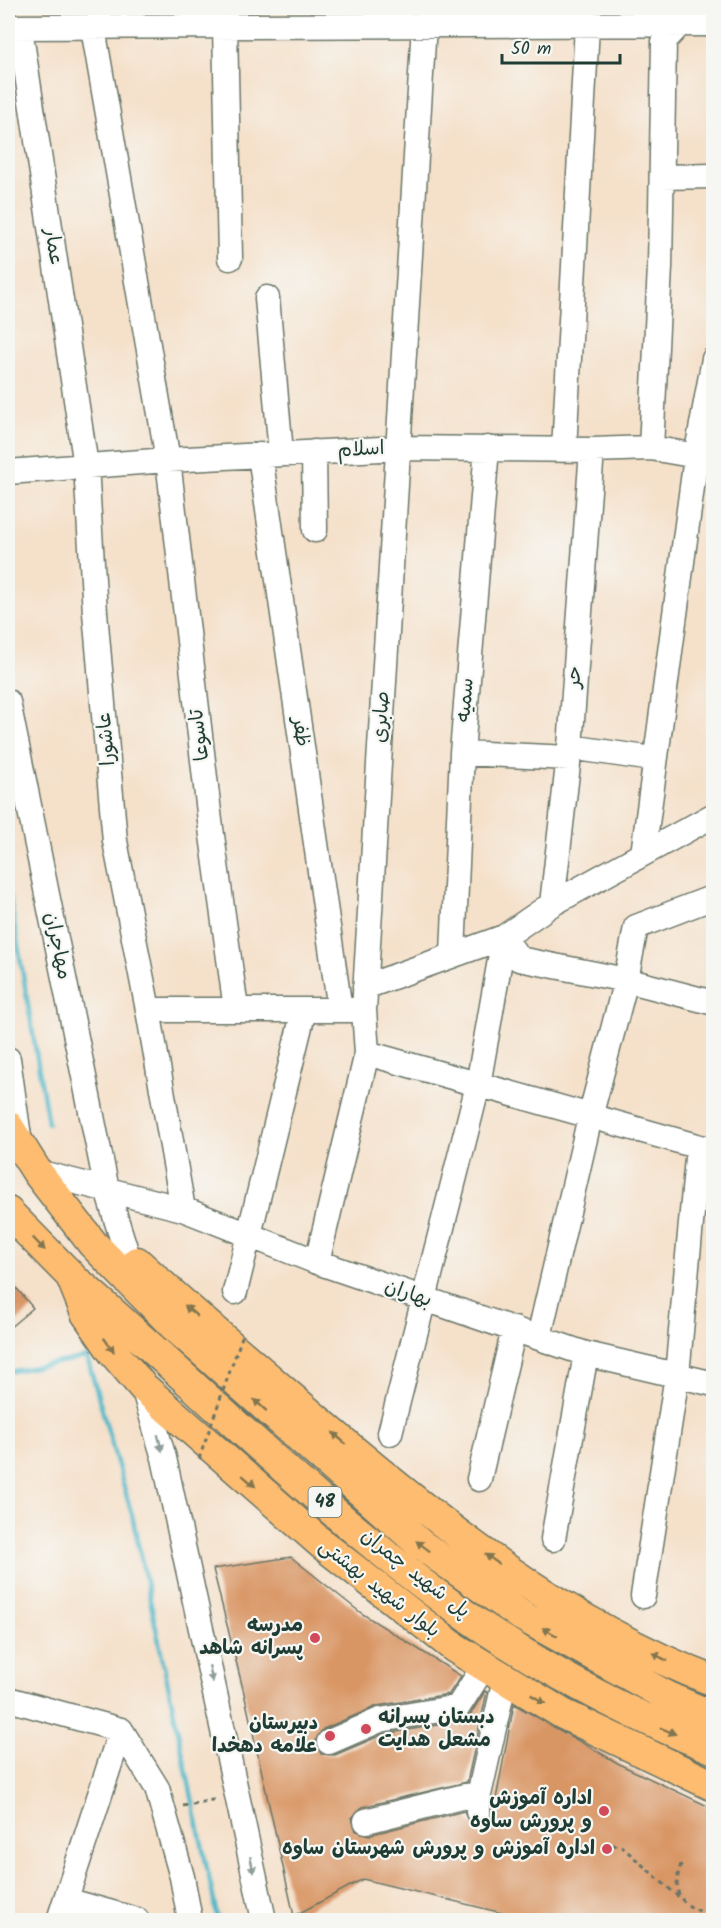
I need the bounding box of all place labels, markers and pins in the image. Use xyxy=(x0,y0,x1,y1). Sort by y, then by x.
place label: مدرسه پسرانه شاهد xyxy=(199,1610,303,1665)
marker: مدرسه پسرانه شاهد xyxy=(308,1631,322,1645)
place label: دبستان پسرانه مشعل هدایت xyxy=(378,1702,494,1757)
place label: دبیرستان علامه دهخدا xyxy=(212,1708,318,1763)
marker: دبستان پسرانه مشعل هدایت xyxy=(359,1722,373,1736)
marker: دبیرستان علامه دهخدا xyxy=(323,1729,337,1743)
place label: اداره آموزش و پرورش ساوه xyxy=(470,1783,592,1838)
marker: اداره آموزش و پرورش ساوه xyxy=(597,1804,611,1818)
place label: اداره آموزش و پرورش شهرستان ساوه xyxy=(282,1833,595,1865)
marker: اداره آموزش و پرورش شهرستان ساوه xyxy=(600,1842,614,1856)

